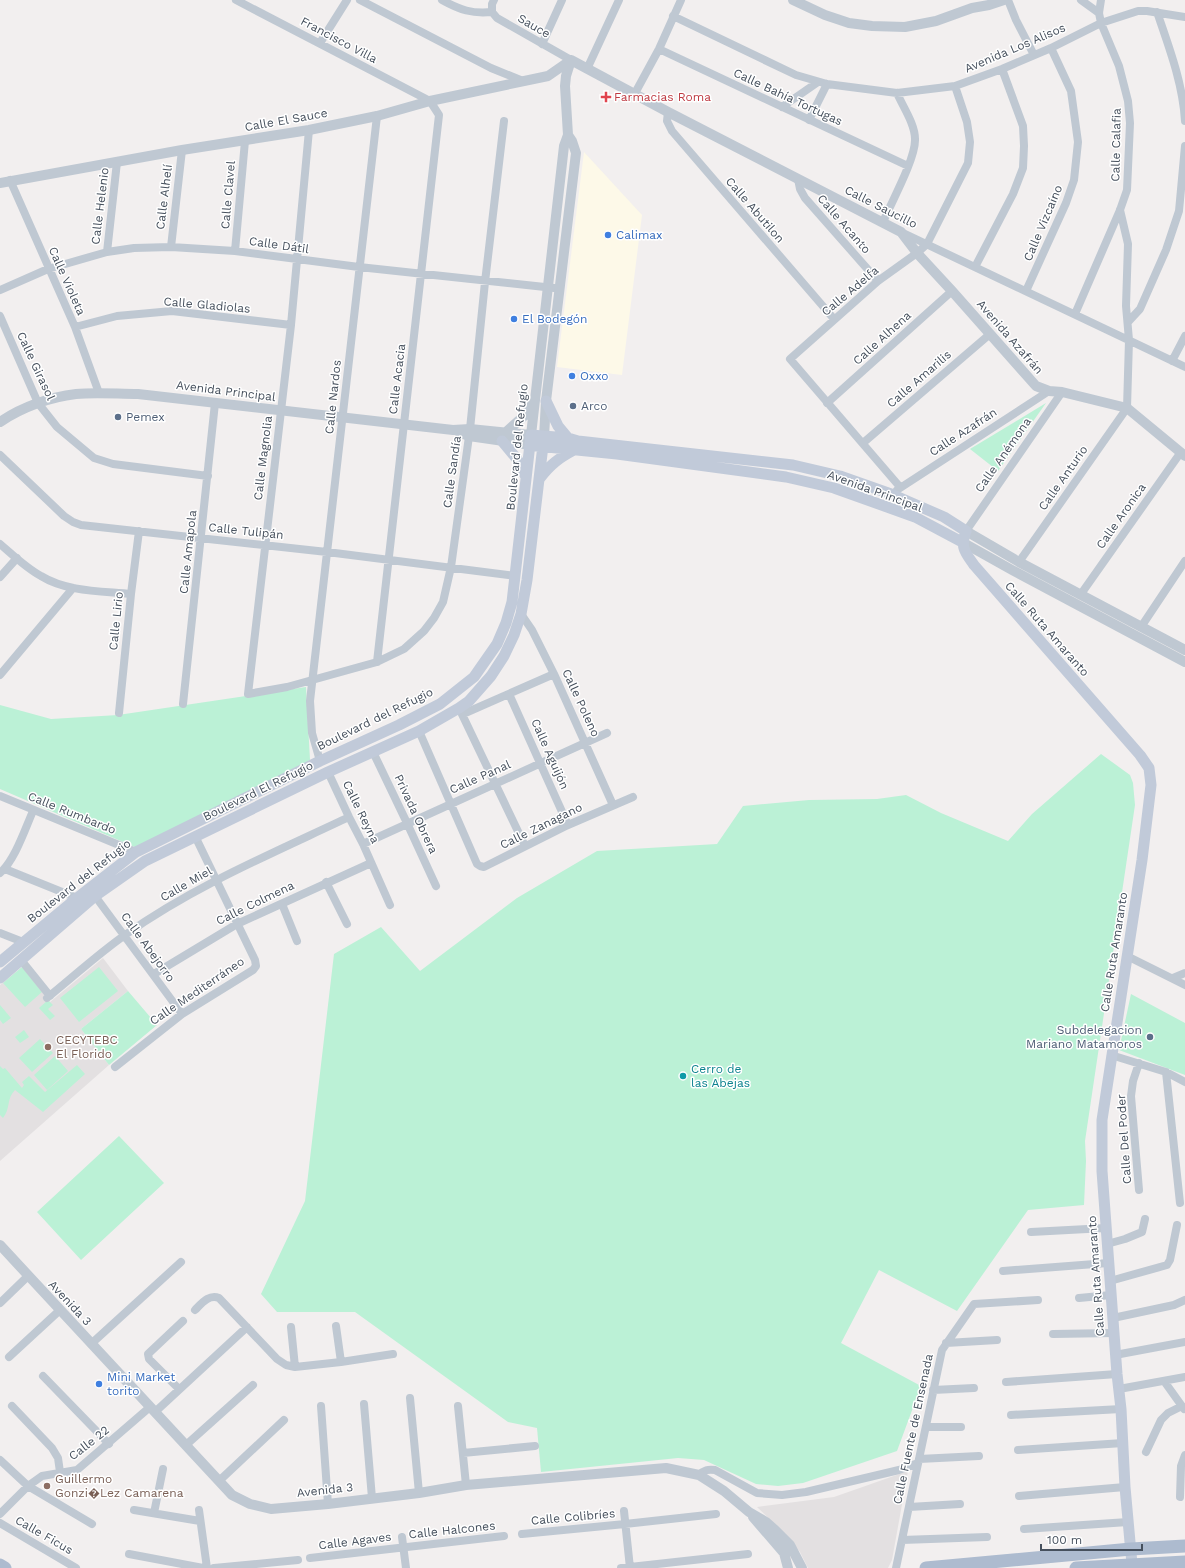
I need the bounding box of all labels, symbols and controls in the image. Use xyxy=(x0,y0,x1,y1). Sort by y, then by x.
street label: Sauce xyxy=(515,11,553,41)
street label: Francisco Villa xyxy=(298,14,380,66)
street label: Avenida Los Alisos xyxy=(962,20,1068,76)
street label: Calle Bahía Tortugas xyxy=(731,66,845,128)
place label: Farmacias Roma xyxy=(614,90,711,104)
marker: Farmacias Roma xyxy=(601,92,611,102)
street label: Calle El Sauce xyxy=(244,106,329,134)
street label: Calle Calafia xyxy=(1108,108,1124,182)
street label: Calle Clavel xyxy=(218,160,238,230)
street label: Calle Alhelí xyxy=(153,164,175,230)
street label: Calle Helenio xyxy=(88,167,112,245)
street label: Calle Abutilon xyxy=(723,174,787,246)
street label: Calle Saucillo xyxy=(842,183,920,231)
street label: Calle Vizcaíno xyxy=(1021,183,1065,263)
street label: Calle Acanto xyxy=(815,192,873,256)
place label: Calimax xyxy=(616,228,663,242)
marker: Calimax xyxy=(603,230,613,240)
street label: Calle Dátil xyxy=(248,234,310,256)
street label: Calle Violeta xyxy=(46,245,88,318)
street label: Calle Adelfa xyxy=(819,263,881,319)
street label: Calle Gladiolas xyxy=(163,294,251,316)
street label: Avenida Azafrán xyxy=(974,297,1046,377)
street label: Calle Alhena xyxy=(850,308,914,368)
place label: El Bodegón xyxy=(522,312,588,326)
marker: El Bodegón xyxy=(509,314,519,324)
street label: Calle Girasol xyxy=(14,330,58,403)
street label: Calle Acacia xyxy=(386,343,408,415)
street label: Calle Amarilis xyxy=(884,347,954,411)
street label: Calle Nardos xyxy=(322,359,344,435)
place label: Oxxo xyxy=(580,369,609,383)
marker: Oxxo xyxy=(567,371,577,381)
street label: Avenida Principal xyxy=(175,378,277,404)
street label: Boulevard del Refugio xyxy=(503,383,531,511)
place label: Arco xyxy=(581,399,608,413)
marker: Arco xyxy=(568,401,578,411)
street label: Calle Azafrán xyxy=(927,405,999,459)
place label: Pemex xyxy=(126,410,165,424)
marker: Pemex xyxy=(113,412,123,422)
street label: Calle Magnolia xyxy=(251,415,275,501)
street label: Calle Anémona xyxy=(972,415,1034,495)
street label: Calle Sandía xyxy=(440,435,464,509)
street label: Calle Anturio xyxy=(1036,443,1090,513)
street label: Avenida Principal xyxy=(826,467,925,515)
street label: Calle Aronica xyxy=(1093,480,1149,552)
street label: Calle Amapola xyxy=(177,509,199,595)
street label: Calle Tulipán xyxy=(208,520,284,542)
street label: Calle Ruta Amaranto xyxy=(1002,579,1092,679)
street label: Calle Lirio xyxy=(106,591,126,651)
street label: Calle Poleno xyxy=(559,667,603,739)
street label: Boulevard del Refugio xyxy=(315,685,435,753)
street label: Calle Aguijón xyxy=(528,717,572,791)
street label: Calle Panal xyxy=(447,757,513,797)
street label: Boulevard El Refugio xyxy=(201,758,315,824)
street label: Privada Obrera xyxy=(391,772,441,856)
street label: Calle Reyna xyxy=(340,778,382,846)
street label: Calle Rumbardo xyxy=(26,789,118,837)
street label: Calle Zanagano xyxy=(498,800,584,852)
street label: Boulevard del Refugio xyxy=(24,836,134,926)
street label: Calle Miel xyxy=(158,863,215,904)
street label: Calle Colmena xyxy=(214,878,296,928)
street label: Calle Ruta Amaranto xyxy=(1098,891,1130,1013)
street label: Calle Abejorro xyxy=(118,910,178,984)
street label: Calle Mediterráneo xyxy=(147,954,247,1028)
place label: Subdelegacion Mariano Matamoros xyxy=(1026,1023,1142,1051)
marker: Subdelegacion Mariano Matamoros xyxy=(1145,1032,1155,1042)
place label: CECYTEBC El Florido xyxy=(56,1033,118,1061)
marker: CECYTEBC El Florido xyxy=(43,1042,53,1052)
place label: Cerro de las Abejas xyxy=(691,1062,750,1090)
marker: Cerro de las Abejas xyxy=(678,1071,688,1081)
street label: Calle Del Poder xyxy=(1114,1093,1134,1184)
street label: Calle Ruta Amaranto xyxy=(1085,1215,1107,1337)
street label: Avenida 3 xyxy=(46,1278,94,1328)
street label: Calle Fuente de Ensenada xyxy=(890,1352,936,1505)
place label: Mini Market torito xyxy=(107,1370,175,1398)
marker: Mini Market torito xyxy=(94,1379,104,1389)
street label: Calle 22 xyxy=(66,1423,112,1463)
place label: Guillermo Gonzi�Lez Camarena xyxy=(55,1472,184,1500)
street label: Avenida 3 xyxy=(296,1480,354,1500)
marker: Guillermo Gonzi�Lez Camarena xyxy=(42,1481,52,1491)
street label: Calle Colibríes xyxy=(530,1506,616,1528)
street label: Calle Ficus xyxy=(13,1513,75,1557)
street label: Calle Halcones xyxy=(408,1518,496,1542)
scale bar xyxy=(1041,1526,1142,1552)
street label: Calle Agaves xyxy=(318,1530,392,1552)
text: 100 m xyxy=(1047,1533,1082,1547)

